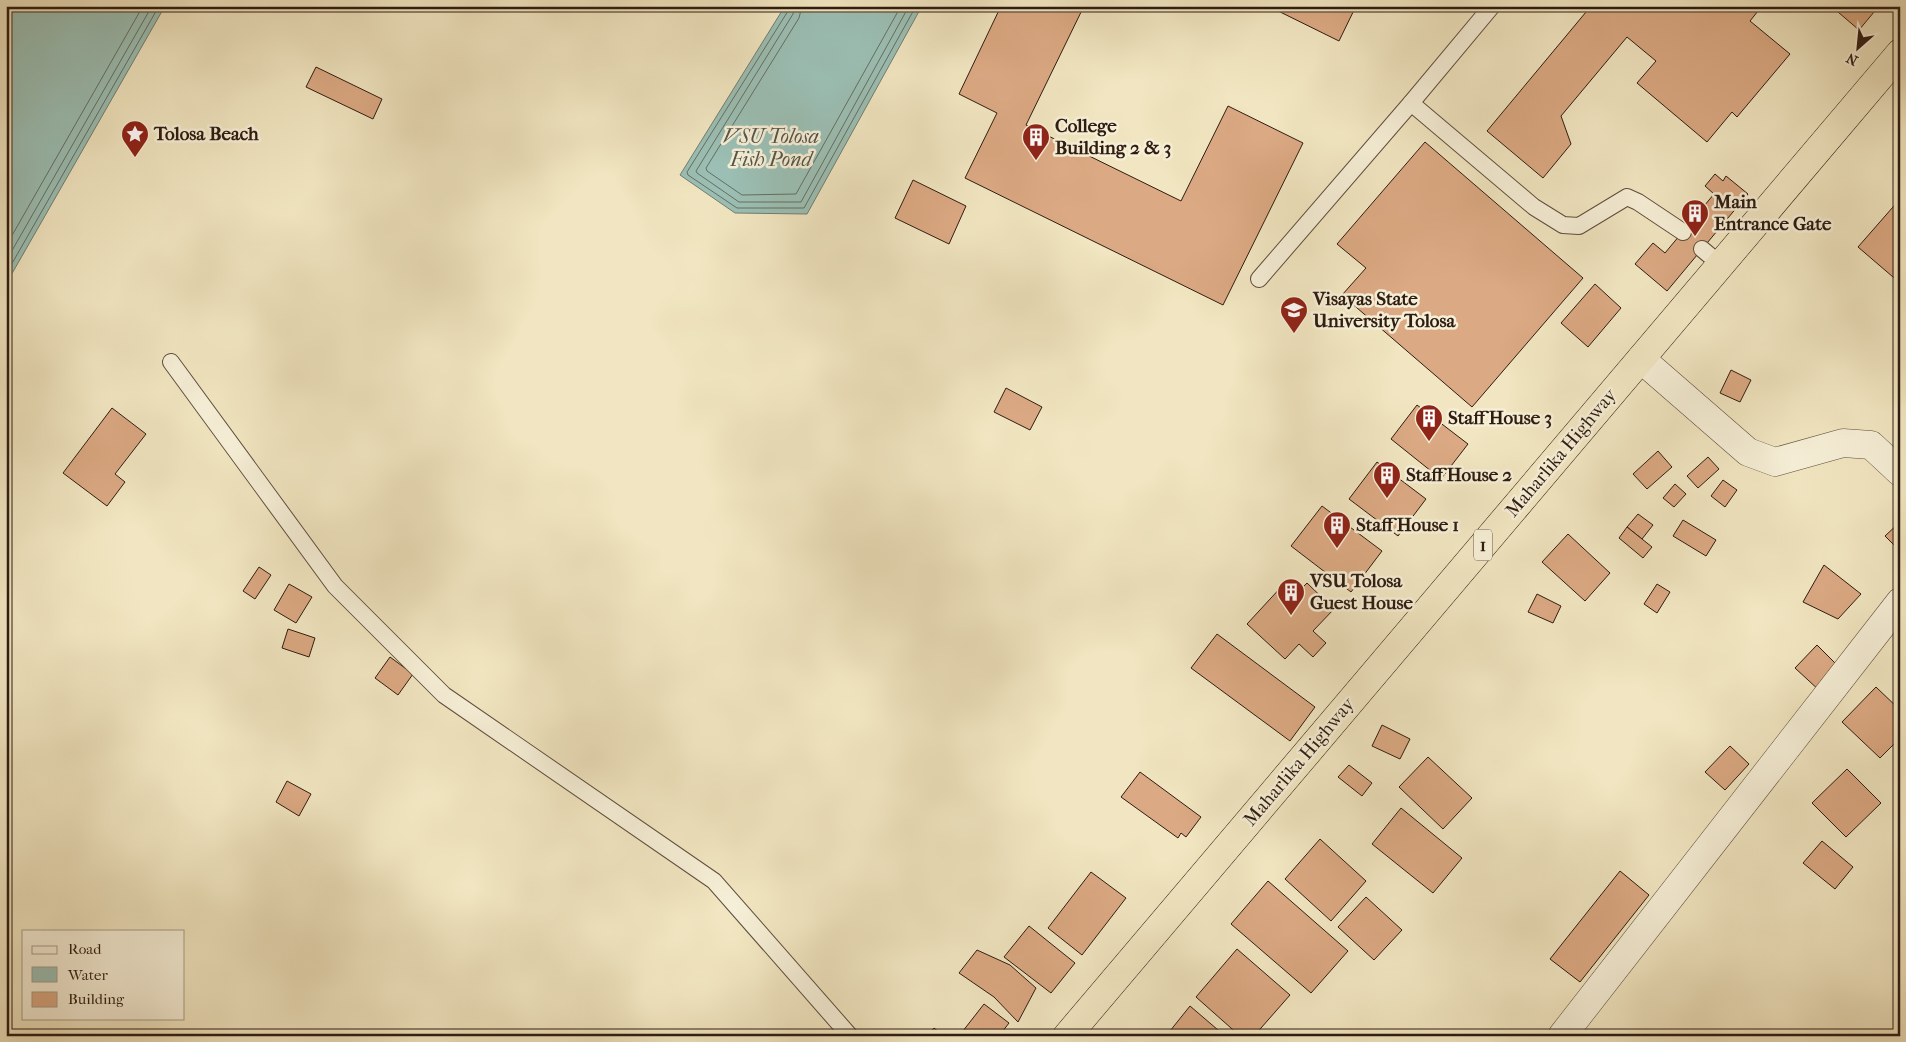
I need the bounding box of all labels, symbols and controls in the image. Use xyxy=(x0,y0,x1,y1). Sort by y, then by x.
north arrow xyxy=(1834,22,1884,72)
text: N xyxy=(1843,49,1861,69)
place label: College Building 2 & 3 xyxy=(1055,115,1171,159)
place icon: Tolosa Beach xyxy=(120,119,150,158)
building icon: College Building 2 & 3 xyxy=(1021,122,1051,161)
place label: Tolosa Beach xyxy=(153,123,259,145)
water label: VSU Tolosa Fish Pond xyxy=(723,125,819,171)
place label: Main Entrance Gate xyxy=(1713,191,1832,235)
building icon: Main Entrance Gate xyxy=(1680,198,1710,237)
place label: Visayas State University Tolosa xyxy=(1312,288,1456,332)
school or university icon: Visayas State University Tolosa xyxy=(1279,295,1309,334)
street label: Maharlika Highway xyxy=(1501,384,1622,522)
building icon: Staff House 3 xyxy=(1414,403,1444,442)
place label: Staff House 3 xyxy=(1448,407,1552,429)
building icon: Staff House 2 xyxy=(1372,460,1402,499)
place label: Staff House 2 xyxy=(1406,464,1512,486)
building icon: Staff House 1 xyxy=(1322,510,1352,549)
place label: Staff House 1 xyxy=(1356,514,1459,536)
road number: 1 xyxy=(1474,530,1492,560)
place label: VSU Tolosa Guest House xyxy=(1309,570,1413,614)
building icon: VSU Tolosa Guest House xyxy=(1276,577,1306,616)
street label: Maharlika Highway xyxy=(1239,693,1360,831)
legend xyxy=(22,930,185,1020)
text: Road xyxy=(68,940,102,958)
text: Water xyxy=(67,966,108,984)
text: Building xyxy=(68,990,125,1008)

